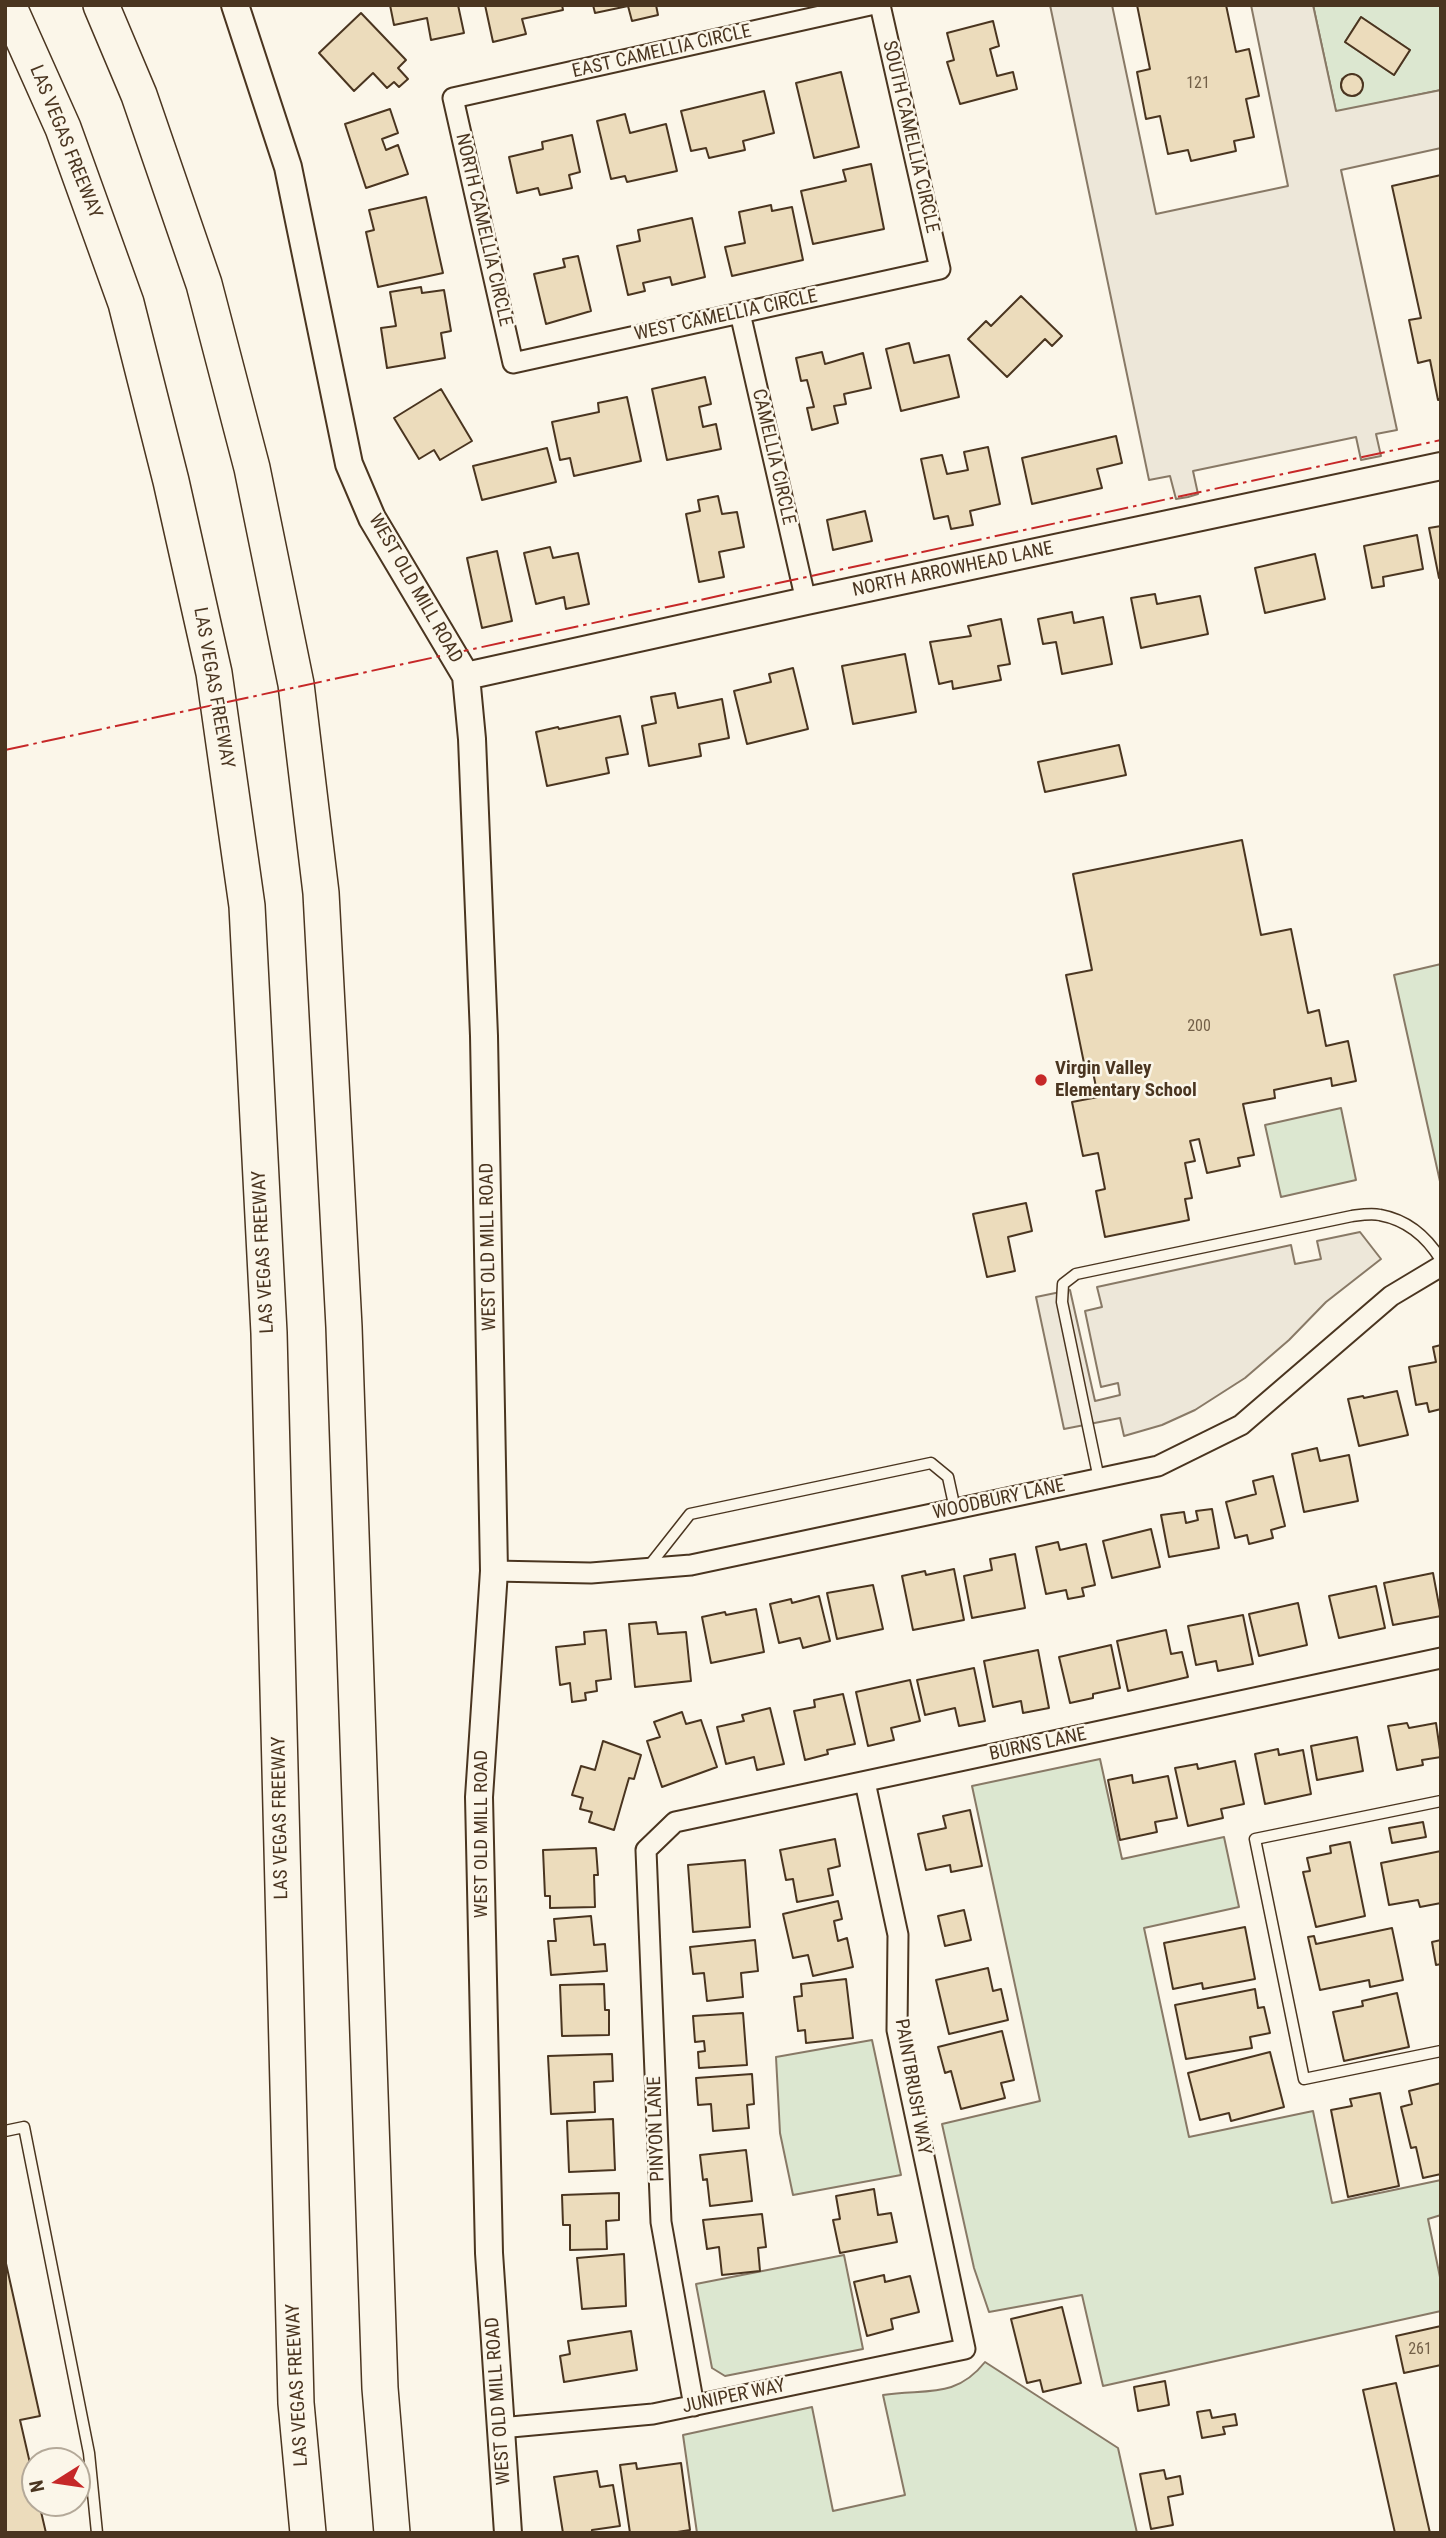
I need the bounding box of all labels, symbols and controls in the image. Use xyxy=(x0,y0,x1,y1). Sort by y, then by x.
street label: EAST CAMELLIA CIRCLE xyxy=(570,20,754,84)
street label: SOUTH CAMELLIA CIRCLE xyxy=(877,39,943,235)
street label: LAS VEGAS FREEWAY xyxy=(24,62,106,222)
house number: 121 xyxy=(1186,74,1210,94)
street label: NORTH CAMELLIA CIRCLE xyxy=(450,131,516,329)
street label: WEST CAMELLIA CIRCLE xyxy=(632,285,820,347)
street label: CAMELLIA CIRCLE xyxy=(746,387,800,527)
street label: WEST OLD MILL ROAD xyxy=(363,510,467,668)
street label: NORTH ARROWHEAD LANE xyxy=(851,538,1055,602)
street label: LAS VEGAS FREEWAY xyxy=(188,606,238,770)
house number: 200 xyxy=(1187,1017,1211,1037)
place label: Virgin Valley Elementary School xyxy=(1055,1058,1197,1102)
marker: Virgin Valley Elementary School xyxy=(1033,1072,1049,1088)
street label: WEST OLD MILL ROAD xyxy=(476,1163,502,1331)
street label: LAS VEGAS FREEWAY xyxy=(248,1170,280,1334)
street label: WOODBURY LANE xyxy=(931,1475,1067,1525)
street label: BURNS LANE xyxy=(987,1724,1089,1766)
street label: LAS VEGAS FREEWAY xyxy=(268,1736,294,1900)
street label: WEST OLD MILL ROAD xyxy=(471,1750,493,1918)
street label: PAINTBRUSH WAY xyxy=(889,2017,935,2157)
street label: PINYON LANE xyxy=(644,2076,670,2182)
street label: LAS VEGAS FREEWAY xyxy=(282,2303,314,2467)
street label: WEST OLD MILL ROAD xyxy=(482,2316,516,2486)
house number: 261 xyxy=(1408,2340,1432,2360)
street label: JUNIPER WAY xyxy=(680,2375,788,2419)
north arrow xyxy=(21,2447,91,2517)
text: N xyxy=(24,2478,49,2494)

